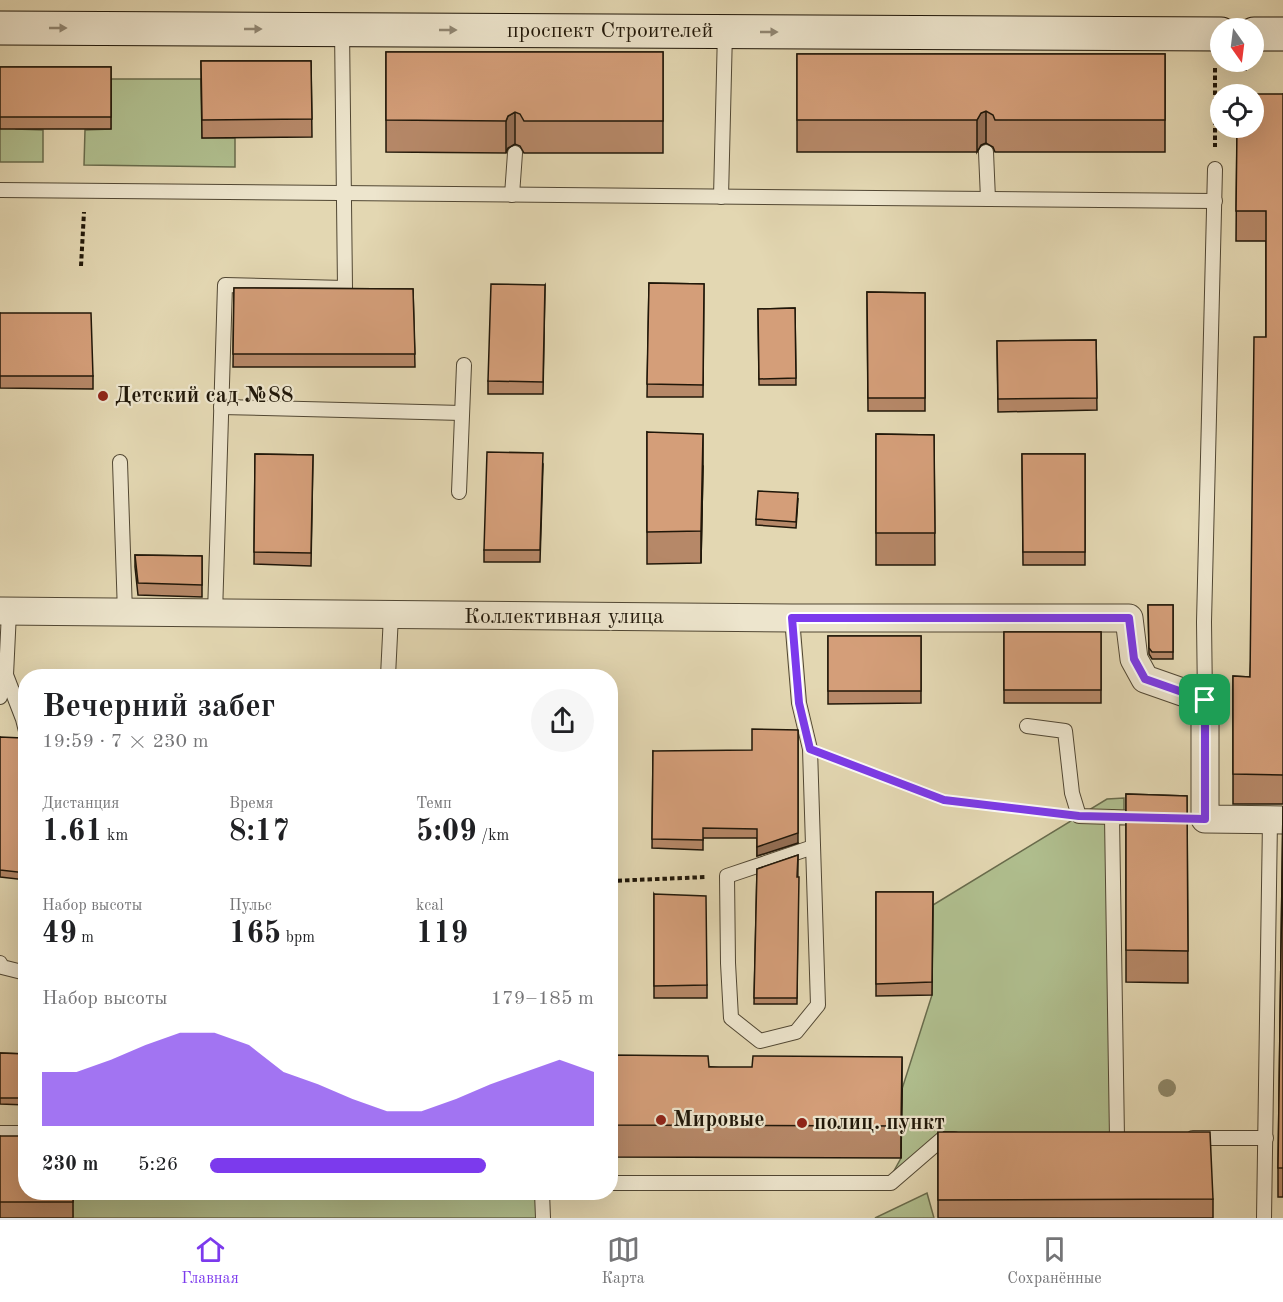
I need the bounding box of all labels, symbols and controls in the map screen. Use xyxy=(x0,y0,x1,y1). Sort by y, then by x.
north arrow xyxy=(1210,18,1264,72)
map controls xyxy=(1210,18,1264,138)
street label: проспект Строителей xyxy=(507,20,713,42)
one-way arrow xyxy=(49,23,68,33)
one-way arrow xyxy=(244,24,263,34)
one-way arrow xyxy=(439,25,458,35)
one-way arrow xyxy=(760,27,779,37)
button: locate xyxy=(1210,84,1264,138)
place label: Детский сад №88 xyxy=(115,385,294,407)
marker: Детский сад №88 xyxy=(96,389,110,403)
street label: Коллективная улица xyxy=(464,606,664,628)
pin xyxy=(1179,674,1230,725)
icon: arrive xyxy=(1188,683,1221,716)
button: share xyxy=(531,689,594,752)
text: Вечерний забег xyxy=(42,691,275,724)
text: 19:59 · 7 × 230 m xyxy=(42,732,209,752)
text: Дистанция xyxy=(42,796,119,812)
text: Время xyxy=(229,796,273,812)
text: Темп xyxy=(416,796,452,812)
text: 1.61 xyxy=(42,817,103,847)
text: 8:17 xyxy=(229,817,290,847)
text: 5:09 xyxy=(416,817,477,847)
text: km xyxy=(103,828,128,844)
text: /km xyxy=(477,828,509,844)
text: Набор высоты xyxy=(42,898,142,914)
text: Пульс xyxy=(229,898,272,914)
text: kcal xyxy=(416,898,444,914)
text: 49 xyxy=(42,919,77,949)
text: 165 xyxy=(229,919,281,949)
text: 119 xyxy=(416,919,468,949)
text: m xyxy=(77,930,94,946)
text: bpm xyxy=(281,930,315,946)
text: Набор высоты xyxy=(42,989,168,1009)
text: 179–185 m xyxy=(491,989,594,1009)
place label: Мировые xyxy=(673,1109,765,1131)
place label: полиц. пункт xyxy=(814,1112,945,1134)
marker: Мировые xyxy=(654,1113,668,1127)
marker: полиц. пункт xyxy=(795,1116,809,1130)
text: 230 m xyxy=(42,1155,98,1175)
text: 5:26 xyxy=(138,1155,178,1175)
tab: Главная xyxy=(181,1233,239,1289)
tab: Карта xyxy=(601,1233,645,1289)
tab: Сохранённые xyxy=(1007,1233,1102,1289)

